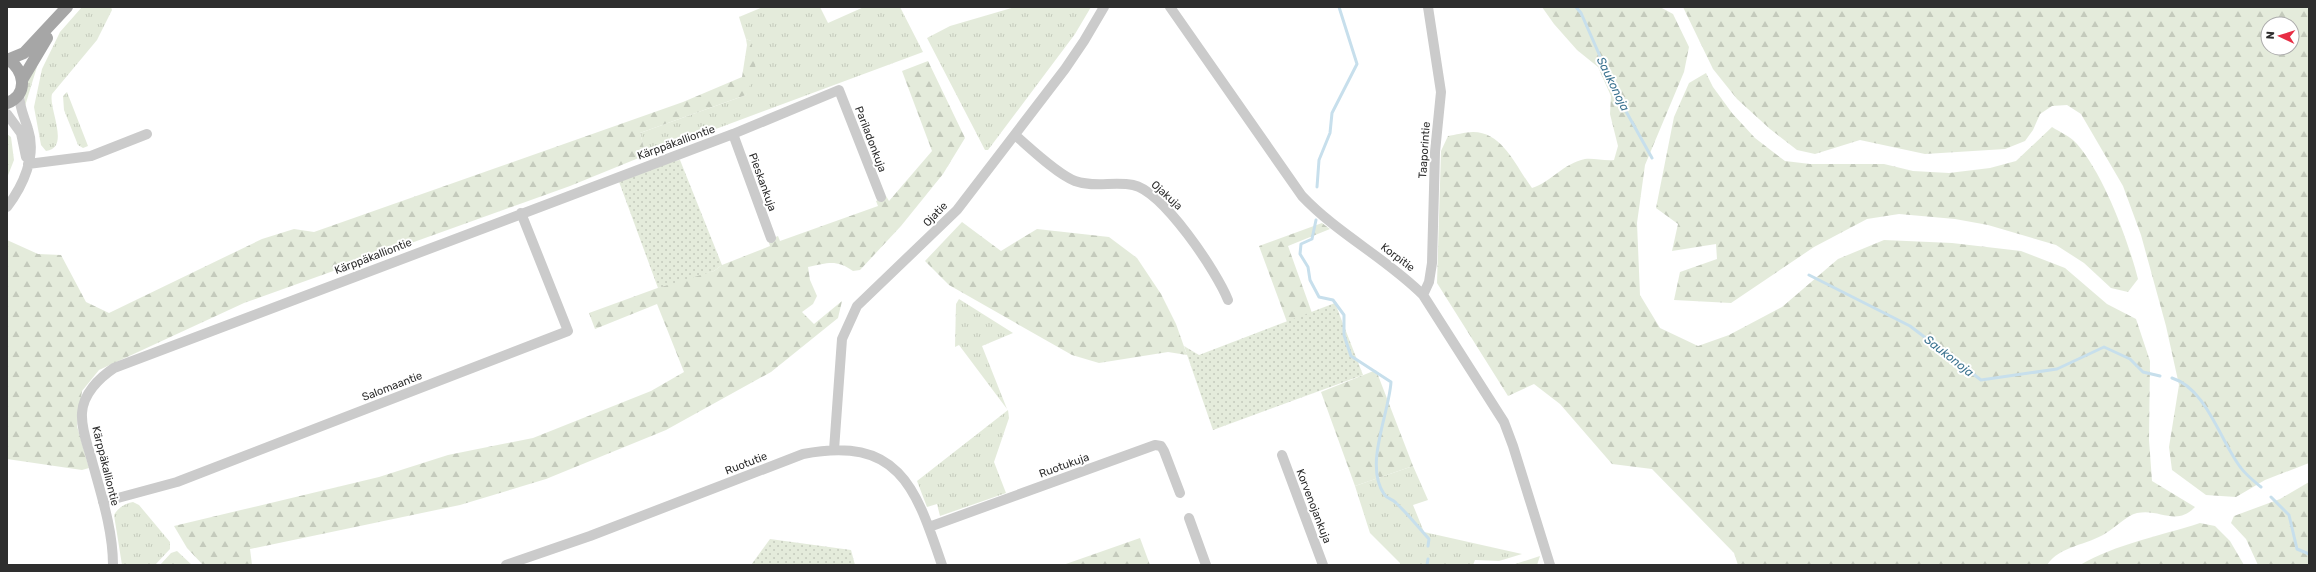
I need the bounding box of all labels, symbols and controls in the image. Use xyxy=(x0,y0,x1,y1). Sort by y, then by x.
north arrow xyxy=(2260,16,2300,56)
text: N xyxy=(2264,31,2277,40)
water label: Saukonoja xyxy=(1594,55,1632,113)
street label: Pariladonkuja xyxy=(852,104,889,174)
street label: Taaporintie xyxy=(1416,121,1433,179)
street label: Kärppäkalliontie xyxy=(636,122,717,163)
street label: Pieskankuja xyxy=(746,151,779,213)
street label: Ojakuja xyxy=(1148,178,1185,213)
street label: Ojatie xyxy=(920,199,950,229)
street label: Kärppäkalliontie xyxy=(333,236,414,277)
street label: Korpitie xyxy=(1378,240,1417,274)
water label: Saukonoja xyxy=(1922,332,1976,380)
street label: Salomaantie xyxy=(360,369,424,404)
street label: Kärppäkalliontie xyxy=(89,425,122,507)
street label: Ruotutie xyxy=(723,449,769,477)
street label: Ruotukuja xyxy=(1037,450,1091,481)
street label: Korvenojankuja xyxy=(1293,467,1334,545)

